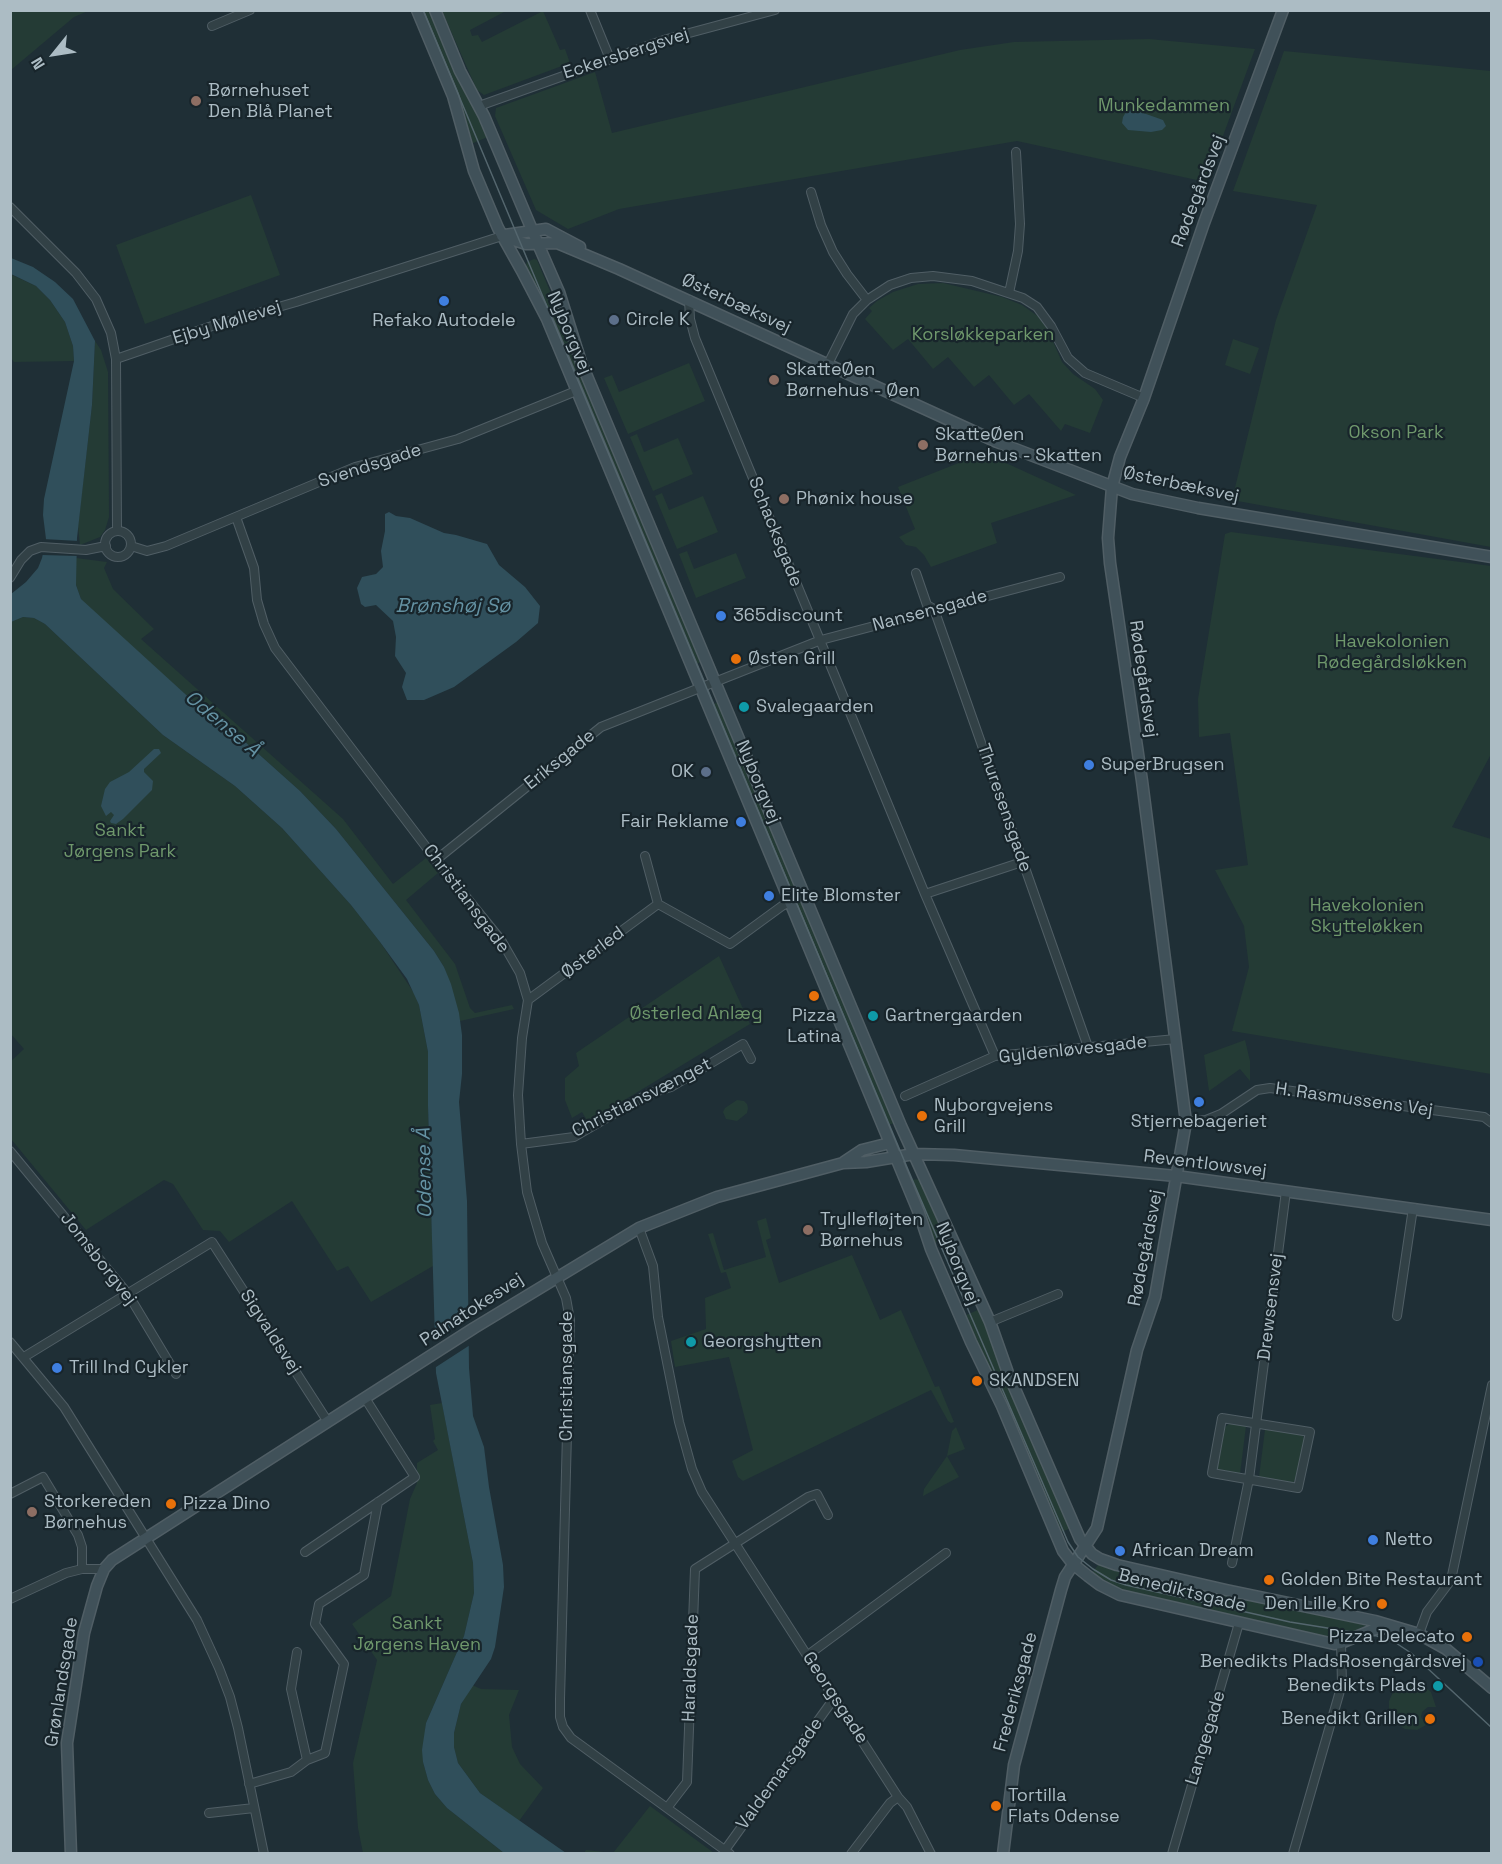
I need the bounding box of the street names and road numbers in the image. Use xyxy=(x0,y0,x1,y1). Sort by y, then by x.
street label: Eckersbergsvej xyxy=(561,24,691,84)
street label: Rødegårdsvej xyxy=(1168,132,1230,250)
street label: Østerbæksvej xyxy=(678,269,794,339)
street label: Nyborgvej xyxy=(542,288,596,378)
street label: Ejby Møllevej xyxy=(170,296,284,350)
street label: Svendsgade xyxy=(316,439,424,493)
street label: Østerbæksvej xyxy=(1121,462,1241,508)
street label: Schacksgade xyxy=(743,474,807,590)
street label: Nansensgade xyxy=(870,585,990,637)
street label: Rødegårdsvej xyxy=(1124,619,1162,739)
street label: Eriksgade xyxy=(520,725,600,795)
street label: Nyborgvej xyxy=(731,737,785,827)
street label: Thuresensgade xyxy=(972,741,1036,875)
street label: Christiansgade xyxy=(418,840,514,958)
street label: Østerled xyxy=(557,922,629,984)
street label: Gyldenløvesgade xyxy=(998,1031,1148,1069)
street label: Christiansvænget xyxy=(569,1054,715,1142)
street label: H. Rasmussens Vej xyxy=(1274,1078,1434,1122)
street label: Reventlowsvej xyxy=(1142,1146,1268,1182)
street label: Rødegårdsvej xyxy=(1124,1188,1168,1308)
street label: Jomsborgvej xyxy=(55,1208,141,1310)
street label: Nyborgvej xyxy=(930,1219,984,1309)
street label: Drewsensvej xyxy=(1254,1252,1288,1362)
street label: Palnatokesvej xyxy=(416,1269,528,1351)
street label: Sigvaldsvej xyxy=(235,1286,305,1378)
street label: Christiansgade xyxy=(556,1311,578,1441)
street label: Benediktsgade xyxy=(1116,1565,1248,1617)
street label: Haraldsgade xyxy=(678,1613,704,1723)
street label: Grønlandsgade xyxy=(41,1615,83,1749)
street label: Frederiksgade xyxy=(990,1630,1042,1754)
street label: Georgsgade xyxy=(797,1648,873,1748)
street label: Langegade xyxy=(1181,1688,1231,1788)
street label: Valdemarsgade xyxy=(732,1714,828,1834)

